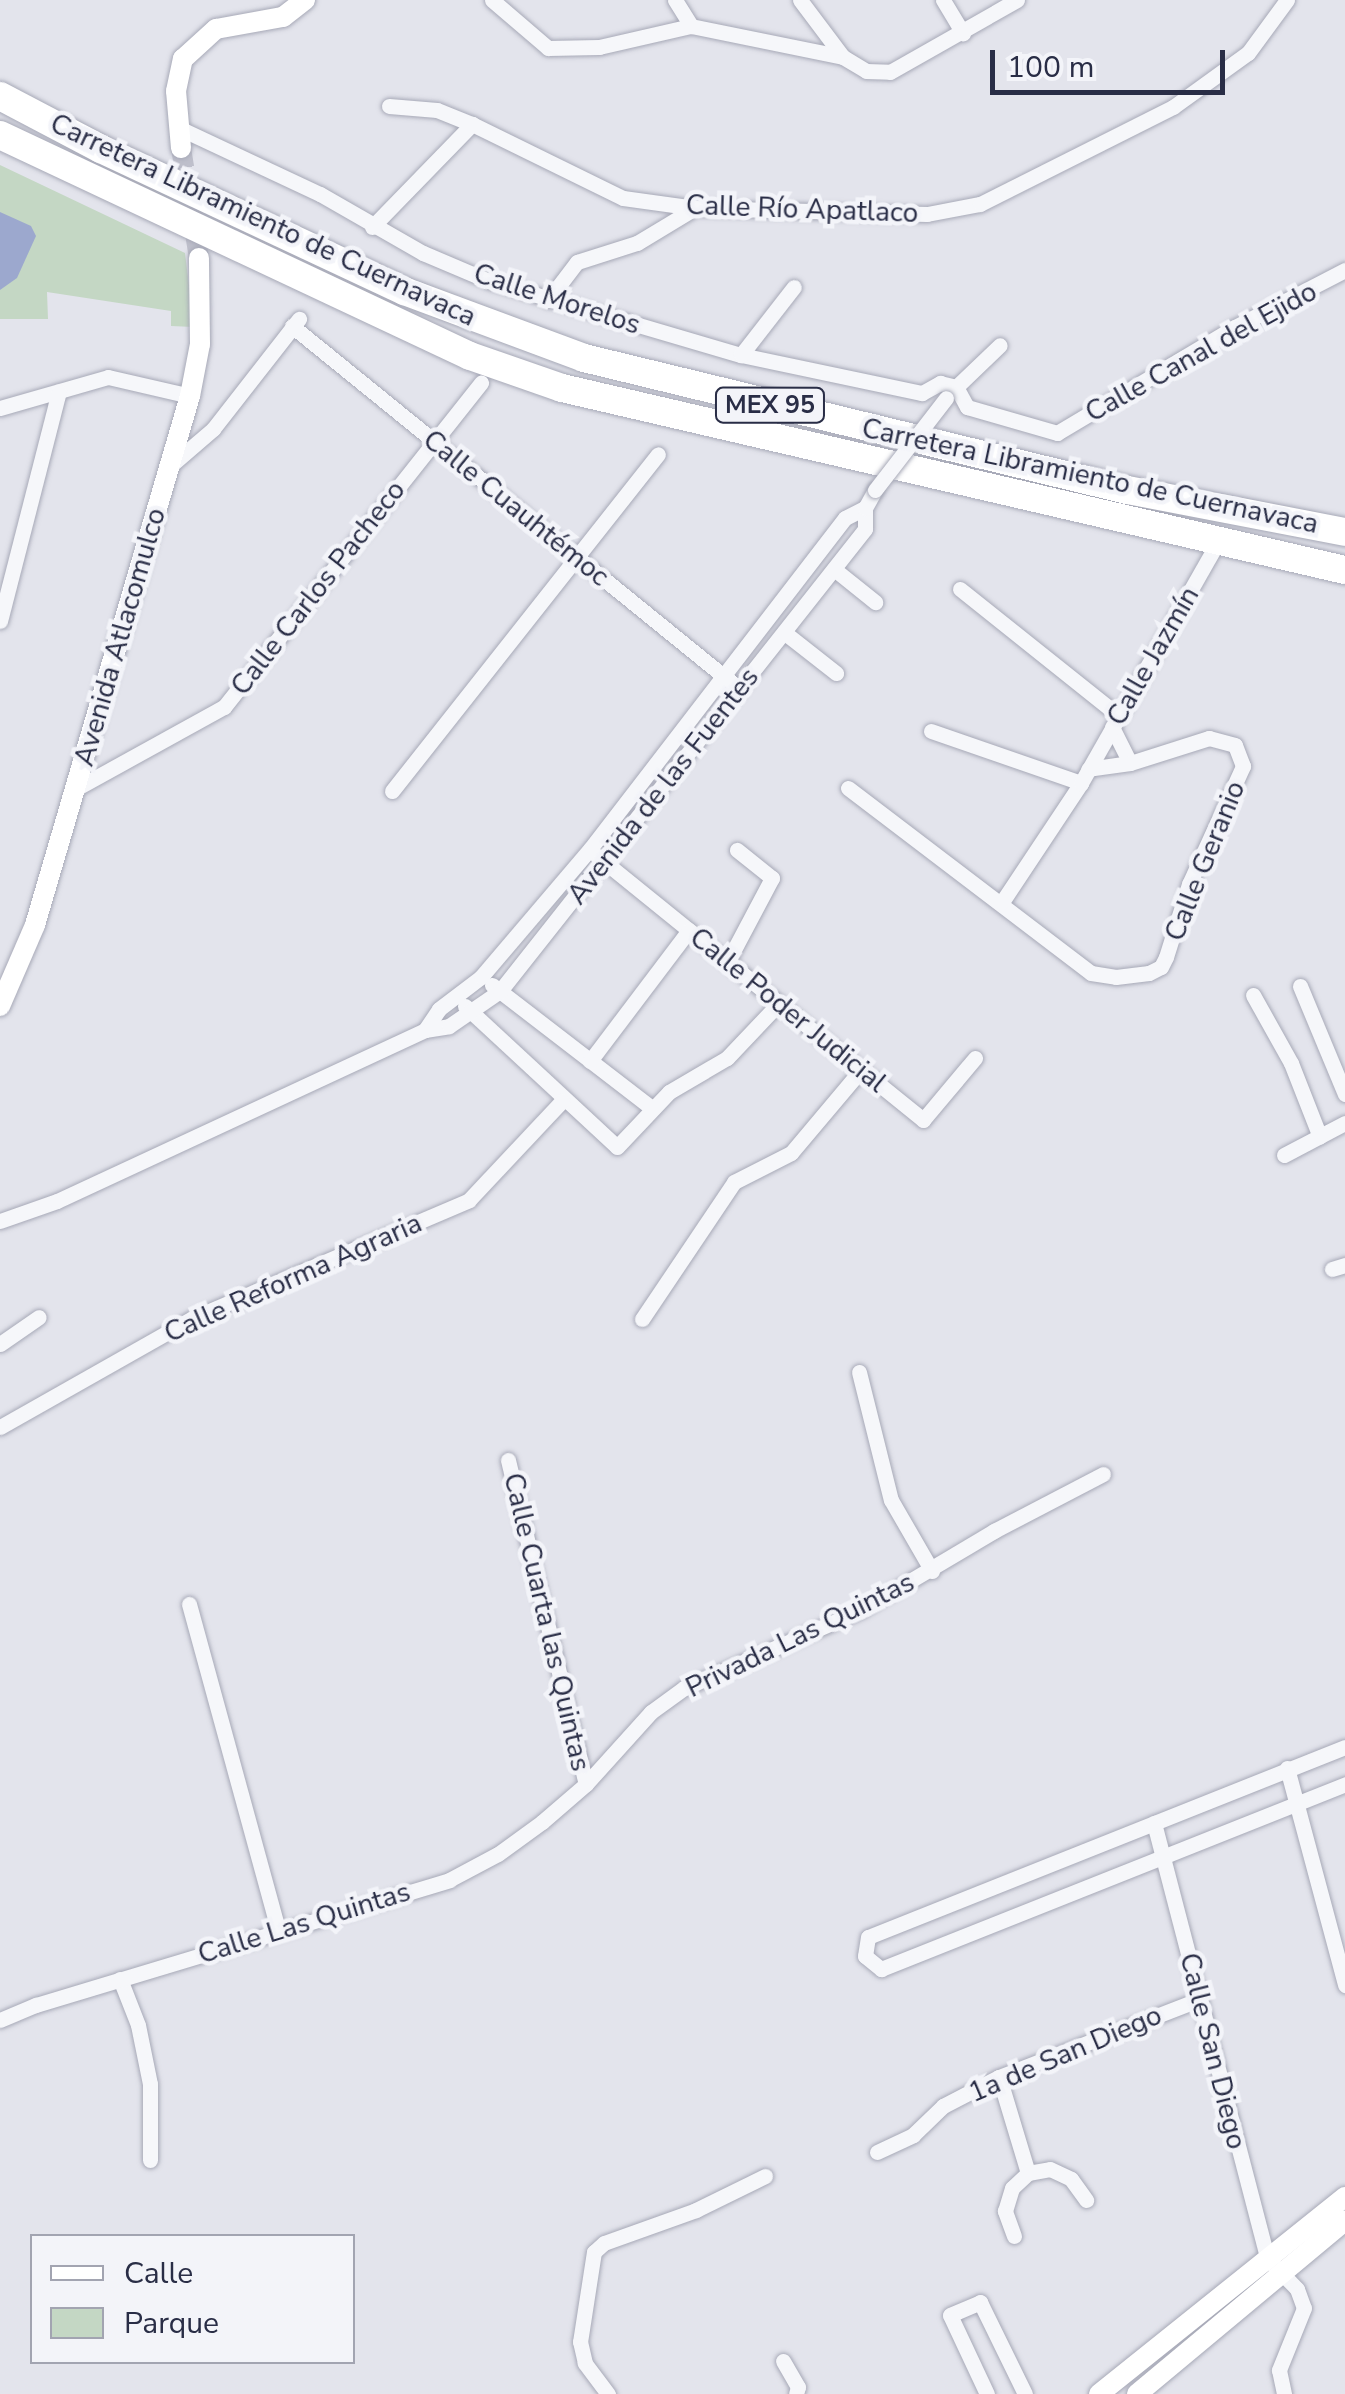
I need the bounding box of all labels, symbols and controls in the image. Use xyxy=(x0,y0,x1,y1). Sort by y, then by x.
scale bar xyxy=(995,30,1230,92)
text: 100 m xyxy=(1007,47,1094,88)
street label: Carretera Libramiento de Cuernavaca xyxy=(45,106,481,334)
street label: Calle Río Apatlaco xyxy=(685,188,919,230)
street label: Calle Morelos xyxy=(469,256,645,342)
street label: Calle Canal del Ejido xyxy=(1079,274,1323,430)
road number: MEX 95 xyxy=(712,385,828,425)
street label: Carretera Libramiento de Cuernavaca xyxy=(859,411,1321,541)
street label: Calle Cuauhtémoc xyxy=(416,423,616,593)
street label: Calle Carlos Pacheco xyxy=(224,474,412,702)
street label: Avenida Atlacomulco xyxy=(67,504,173,770)
street label: Calle Jazmín xyxy=(1100,580,1206,732)
street label: Avenida de las Fuentes xyxy=(560,661,766,911)
street label: Calle Geranio xyxy=(1158,776,1252,946)
street label: Calle Poder Judicial xyxy=(683,920,893,1100)
street label: Calle Reforma Agraria xyxy=(159,1206,427,1350)
street label: Calle Cuarta las Quintas xyxy=(496,1470,598,1774)
street label: Privada Las Quintas xyxy=(680,1565,920,1705)
street label: Calle Las Quintas xyxy=(194,1875,414,1971)
street label: Calle San Diego xyxy=(1172,1949,1254,2153)
street label: 1a de San Diego xyxy=(963,1998,1167,2110)
legend xyxy=(30,2234,355,2364)
text: Calle xyxy=(124,2253,193,2294)
text: Parque xyxy=(124,2303,219,2344)

